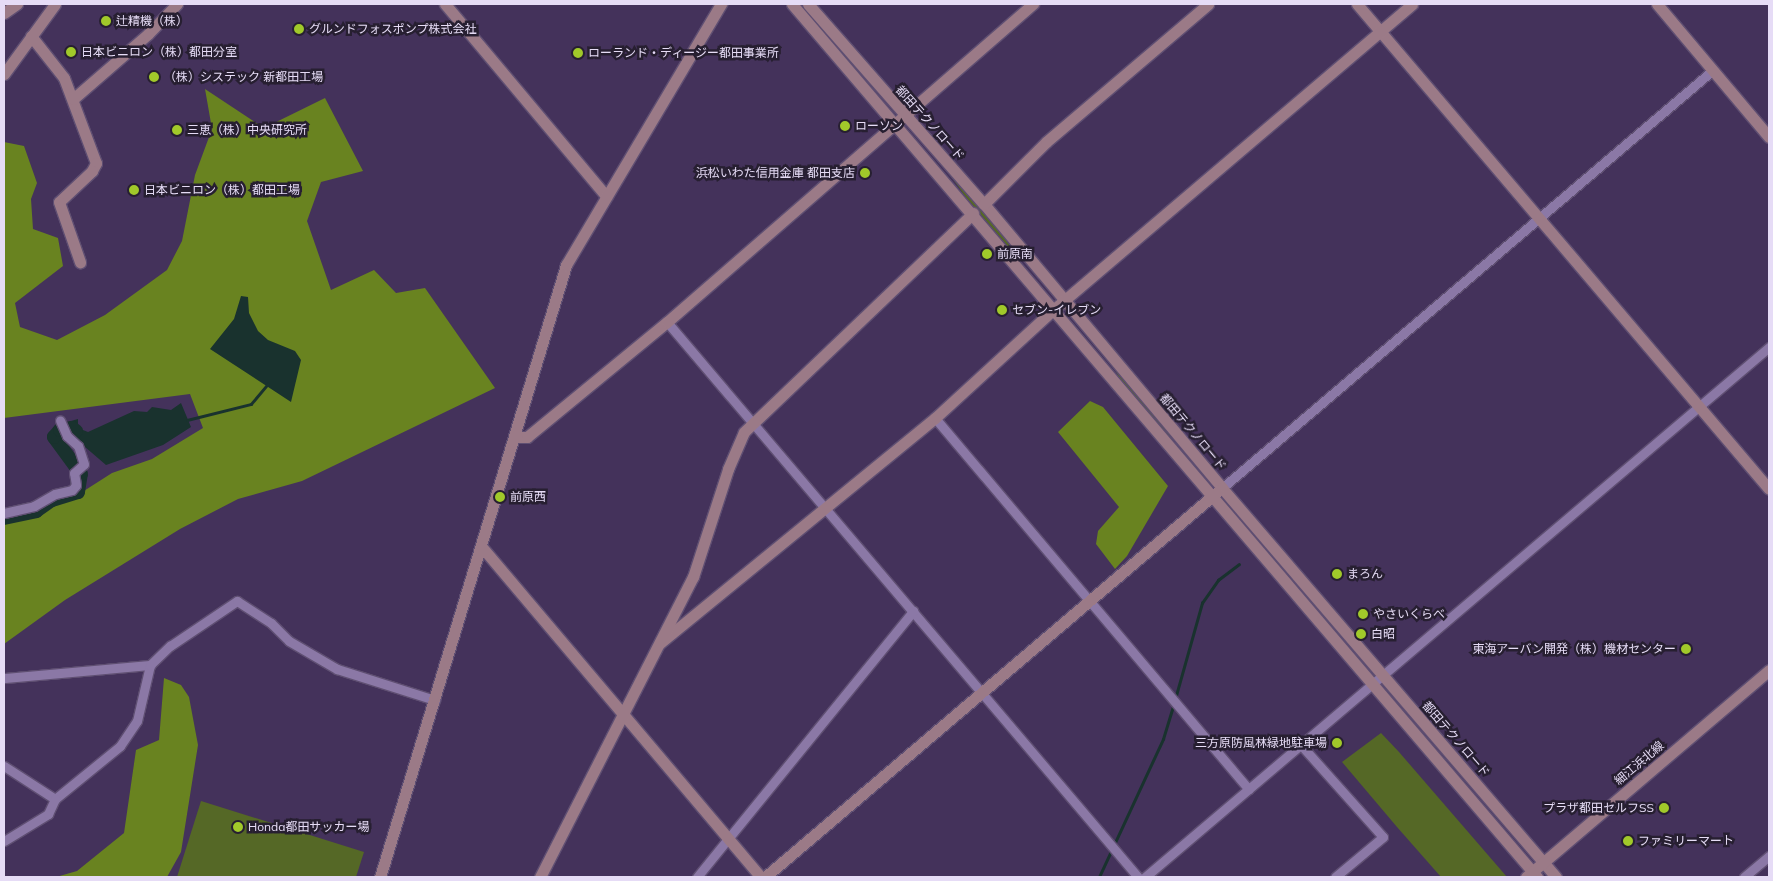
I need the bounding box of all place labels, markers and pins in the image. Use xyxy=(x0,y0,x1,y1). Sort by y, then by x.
place label: 辻精機（株） xyxy=(116,14,188,28)
marker: 辻精機（株） xyxy=(100,15,112,27)
place label: グルンドフォスポンプ株式会社 xyxy=(309,22,477,36)
marker: グルンドフォスポンプ株式会社 xyxy=(293,23,305,35)
place label: 日本ビニロン（株）都田分室 xyxy=(81,45,237,59)
marker: 日本ビニロン（株）都田分室 xyxy=(65,46,77,58)
place label: ローランド・ディージー都田事業所 xyxy=(588,46,780,60)
marker: ローランド・ディージー都田事業所 xyxy=(572,47,584,59)
place label: （株）システック 新都田工場 xyxy=(164,70,323,84)
marker: （株）システック 新都田工場 xyxy=(148,71,160,83)
place label: ローソン xyxy=(855,119,903,133)
marker: ローソン xyxy=(839,120,851,132)
place label: 三恵（株）中央研究所 xyxy=(187,123,307,137)
marker: 三恵（株）中央研究所 xyxy=(171,124,183,136)
place label: 浜松いわた信用金庫 都田支店 xyxy=(696,166,855,180)
marker: 浜松いわた信用金庫 都田支店 xyxy=(859,167,871,179)
place label: 日本ビニロン（株）都田工場 xyxy=(144,183,300,197)
marker: 日本ビニロン（株）都田工場 xyxy=(128,184,140,196)
place label: 前原南 xyxy=(997,247,1033,261)
marker: 前原南 xyxy=(981,248,993,260)
place label: セブン-イレブン xyxy=(1012,303,1101,317)
marker: セブン-イレブン xyxy=(996,304,1008,316)
place label: 前原西 xyxy=(510,490,546,504)
marker: 前原西 xyxy=(494,491,506,503)
place label: まろん xyxy=(1347,567,1383,581)
marker: まろん xyxy=(1331,568,1343,580)
place label: やさいくらべ xyxy=(1373,607,1445,621)
marker: やさいくらべ xyxy=(1357,608,1369,620)
place label: 白昭 xyxy=(1371,627,1395,641)
marker: 白昭 xyxy=(1355,628,1367,640)
place label: 東海アーバン開発（株）機材センター xyxy=(1473,642,1676,656)
marker: 東海アーバン開発（株）機材センター xyxy=(1680,643,1692,655)
place label: 三方原防風林緑地駐車場 xyxy=(1195,736,1327,750)
marker: 三方原防風林緑地駐車場 xyxy=(1331,737,1343,749)
place label: プラザ都田セルフSS xyxy=(1543,801,1654,815)
marker: プラザ都田セルフSS xyxy=(1658,802,1670,814)
place label: Honda都田サッカー場 xyxy=(248,820,369,834)
marker: Honda都田サッカー場 xyxy=(232,821,244,833)
place label: ファミリーマート xyxy=(1638,834,1734,848)
marker: ファミリーマート xyxy=(1622,835,1634,847)

